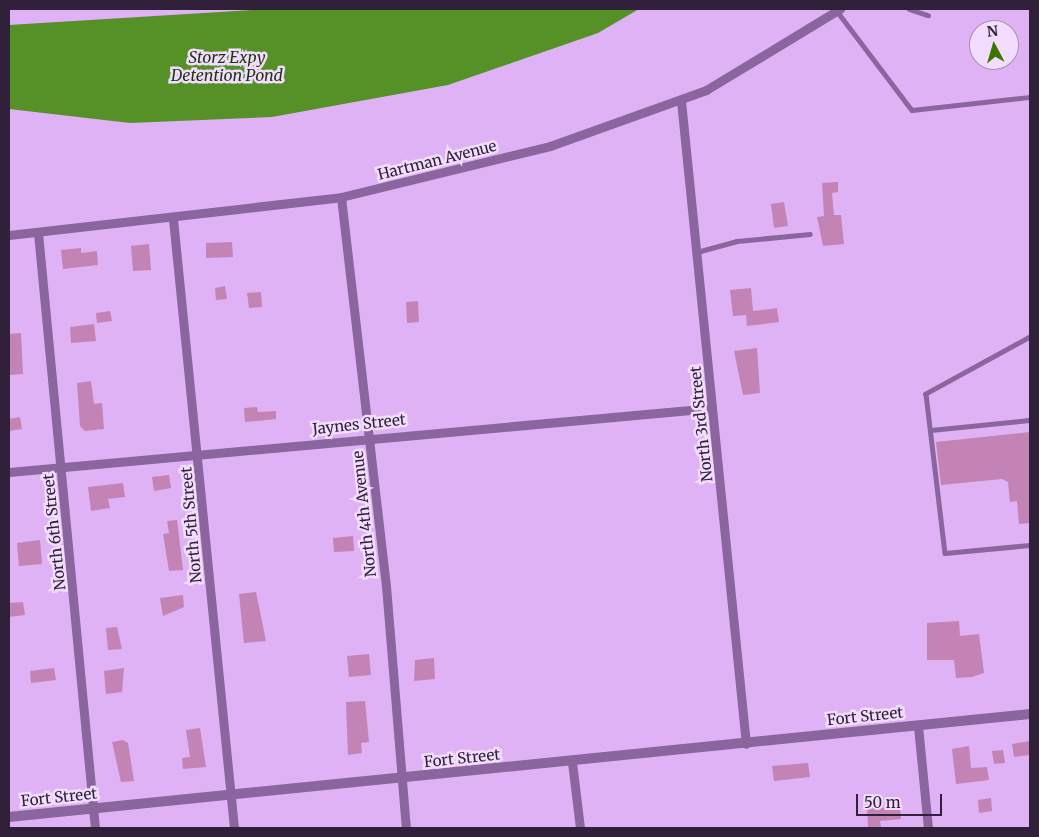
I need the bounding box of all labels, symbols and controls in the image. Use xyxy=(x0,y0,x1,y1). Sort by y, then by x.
north arrow xyxy=(969,20,1019,70)
text: N xyxy=(986,22,999,41)
water label: Storz Expy Detention Pond xyxy=(171,47,283,85)
street label: Hartman Avenue xyxy=(376,137,498,183)
street label: North 3rd Street xyxy=(686,365,716,483)
street label: Jaynes Street xyxy=(312,410,406,438)
street label: North 4th Avenue xyxy=(348,450,380,578)
street label: North 5th Street xyxy=(177,466,205,584)
street label: North 6th Street xyxy=(39,473,69,591)
street label: Fort Street xyxy=(826,703,904,729)
street label: Fort Street xyxy=(423,745,501,771)
street label: Fort Street xyxy=(20,784,98,810)
scale bar xyxy=(859,784,945,816)
text: 50 m xyxy=(864,793,901,812)

